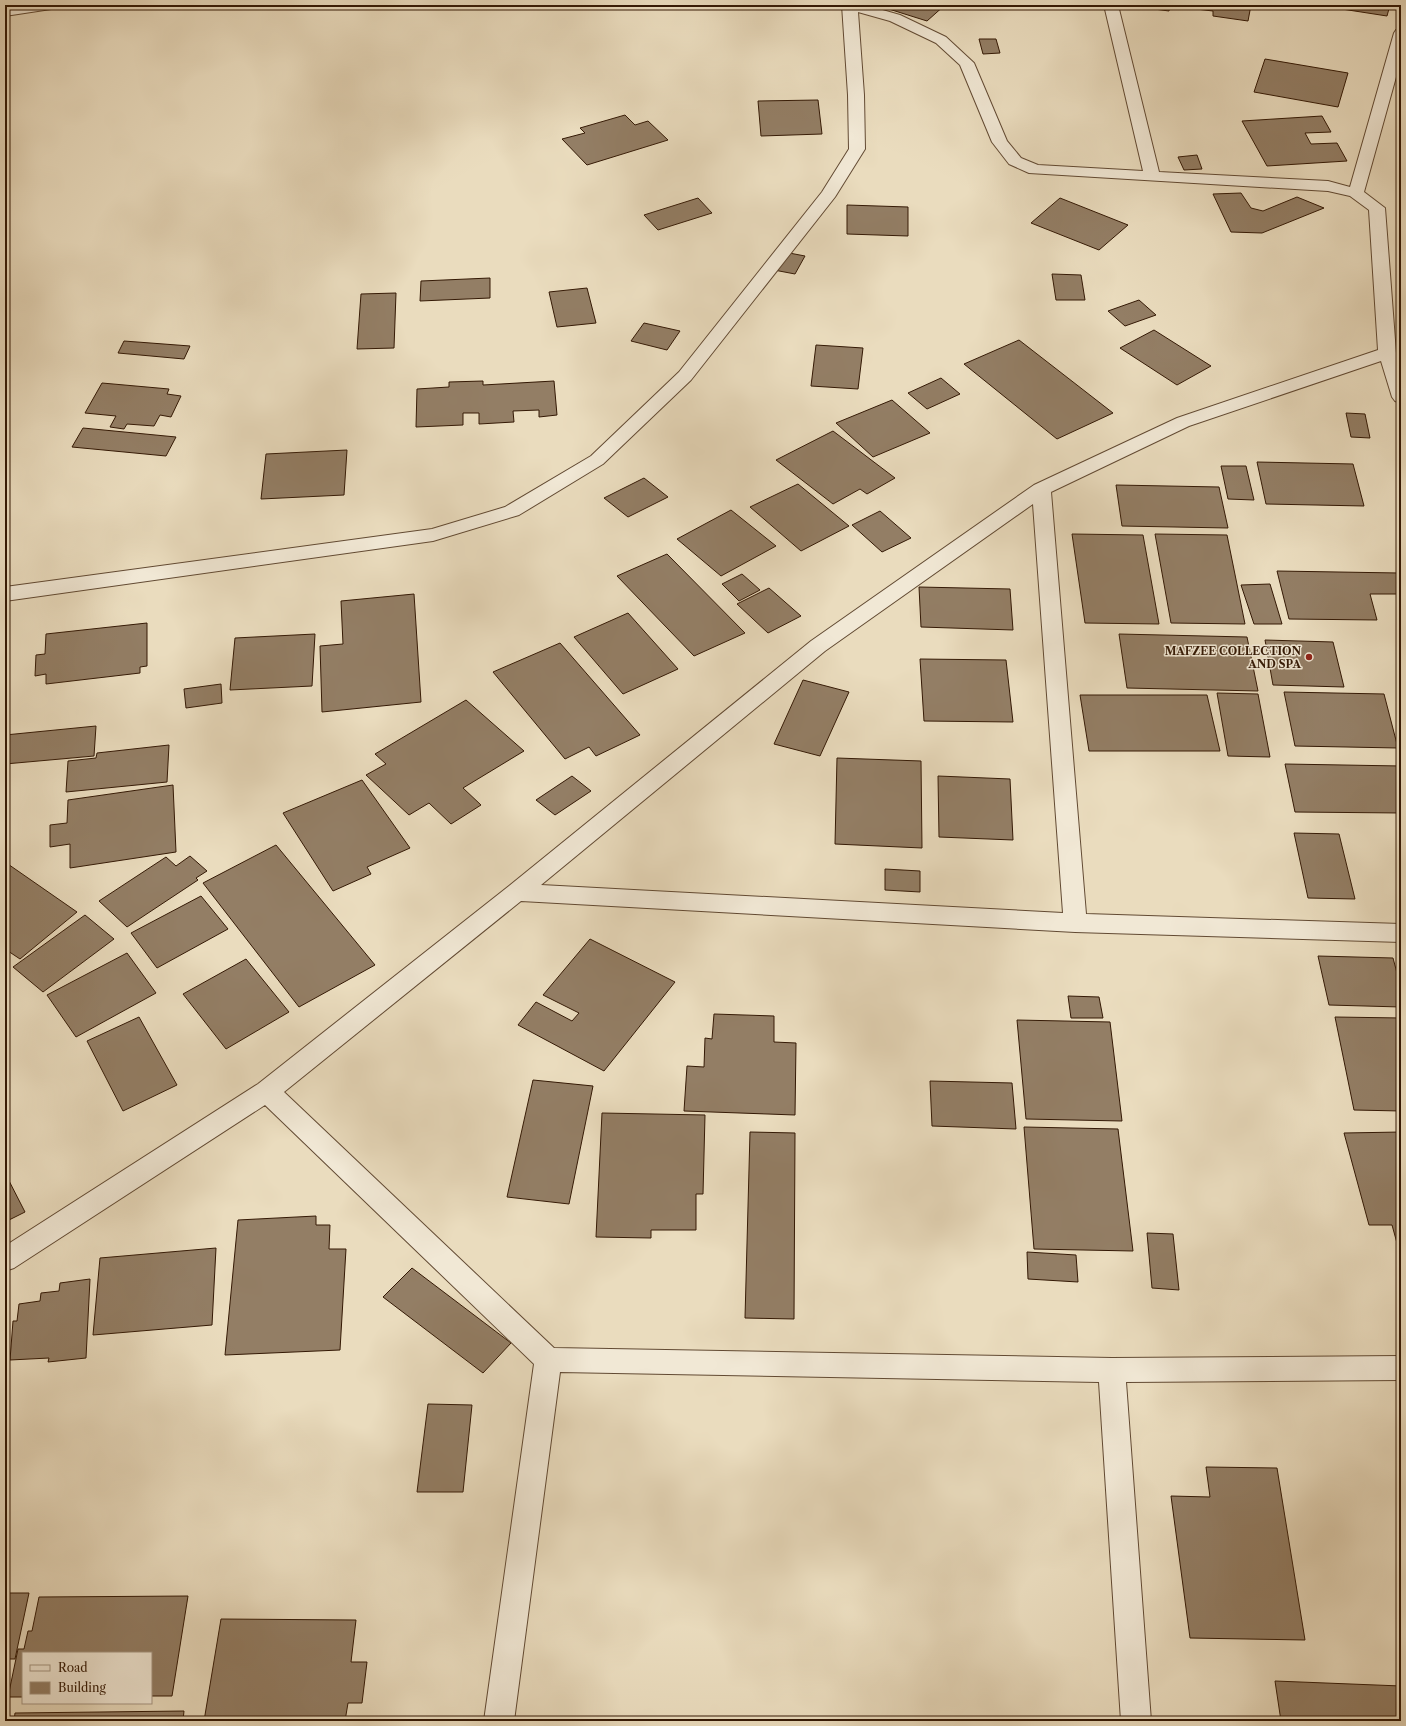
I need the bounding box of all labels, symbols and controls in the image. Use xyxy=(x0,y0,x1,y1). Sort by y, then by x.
place label: MAFZEE COLLECTION AND SPA xyxy=(1165,644,1301,671)
marker: MAFZEE COLLECTION AND SPA xyxy=(1304,652,1314,662)
legend xyxy=(22,1652,152,1704)
text: Road xyxy=(58,1660,88,1675)
text: Building xyxy=(58,1680,106,1695)

